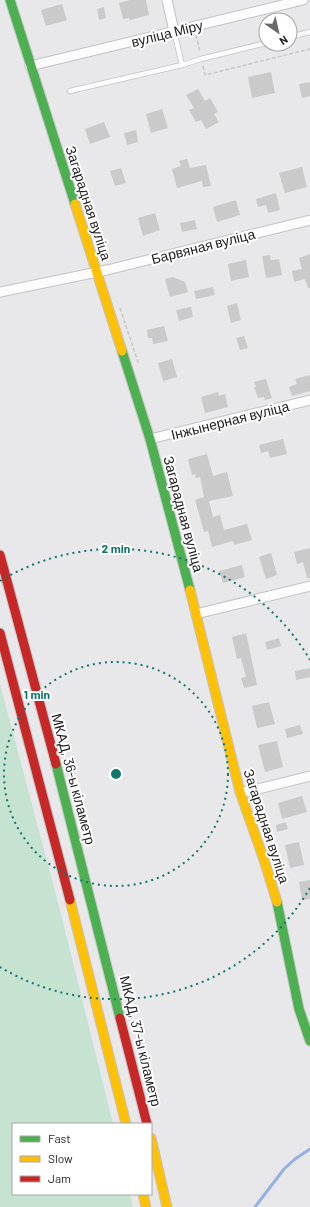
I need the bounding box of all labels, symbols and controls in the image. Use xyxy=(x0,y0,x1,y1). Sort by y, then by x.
north arrow xyxy=(258,12,298,52)
street label: вуліца Міру xyxy=(129,16,205,50)
text: N xyxy=(277,33,291,48)
street label: Загарадная вуліца xyxy=(62,144,116,263)
street label: Барвяная вуліца xyxy=(149,225,257,267)
street label: Інжынерная вуліца xyxy=(169,397,291,443)
street label: Загарадная вуліца xyxy=(160,454,208,574)
text: 2 min xyxy=(102,541,130,555)
text: 1 min xyxy=(24,687,50,701)
street label: МКАД, 36-ы кіламетр xyxy=(48,712,100,846)
centre of rings xyxy=(109,767,123,781)
street label: Загарадная вуліца xyxy=(240,767,294,886)
street label: МКАД, 37-ы кіламетр xyxy=(117,974,166,1108)
legend xyxy=(12,1123,152,1195)
text: Fast xyxy=(48,1131,71,1145)
text: Slow xyxy=(48,1151,73,1165)
text: Jam xyxy=(48,1171,71,1185)

